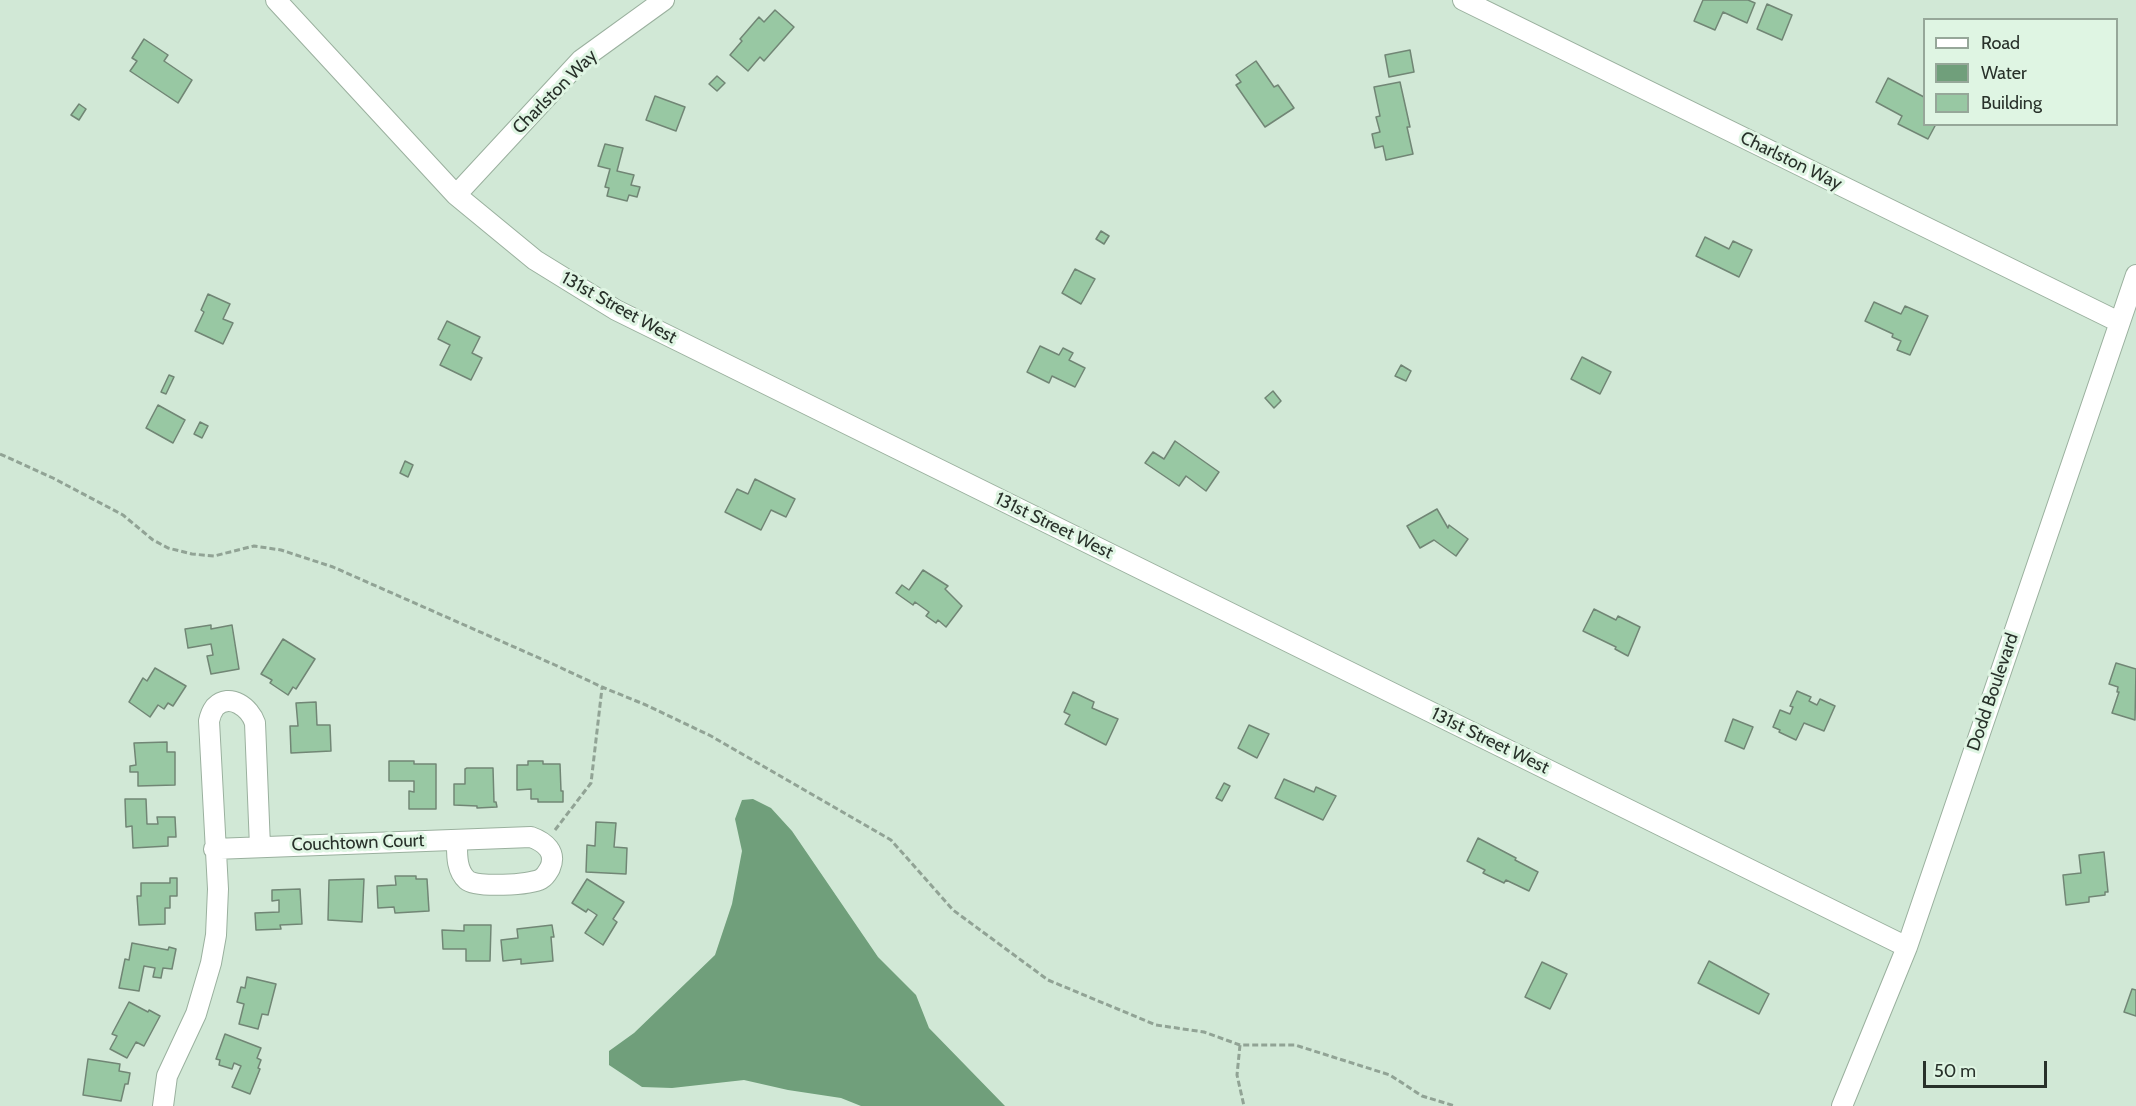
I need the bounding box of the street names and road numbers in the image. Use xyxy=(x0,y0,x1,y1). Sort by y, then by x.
street label: Charlston Way xyxy=(508,45,602,139)
street label: Charlston Way xyxy=(1737,127,1845,195)
street label: 131st Street West xyxy=(558,267,680,349)
street label: 131st Street West xyxy=(992,488,1116,564)
street label: Dodd Boulevard xyxy=(1963,630,2023,754)
street label: 131st Street West xyxy=(1428,703,1552,779)
street label: Couchtown Court xyxy=(291,830,425,856)

